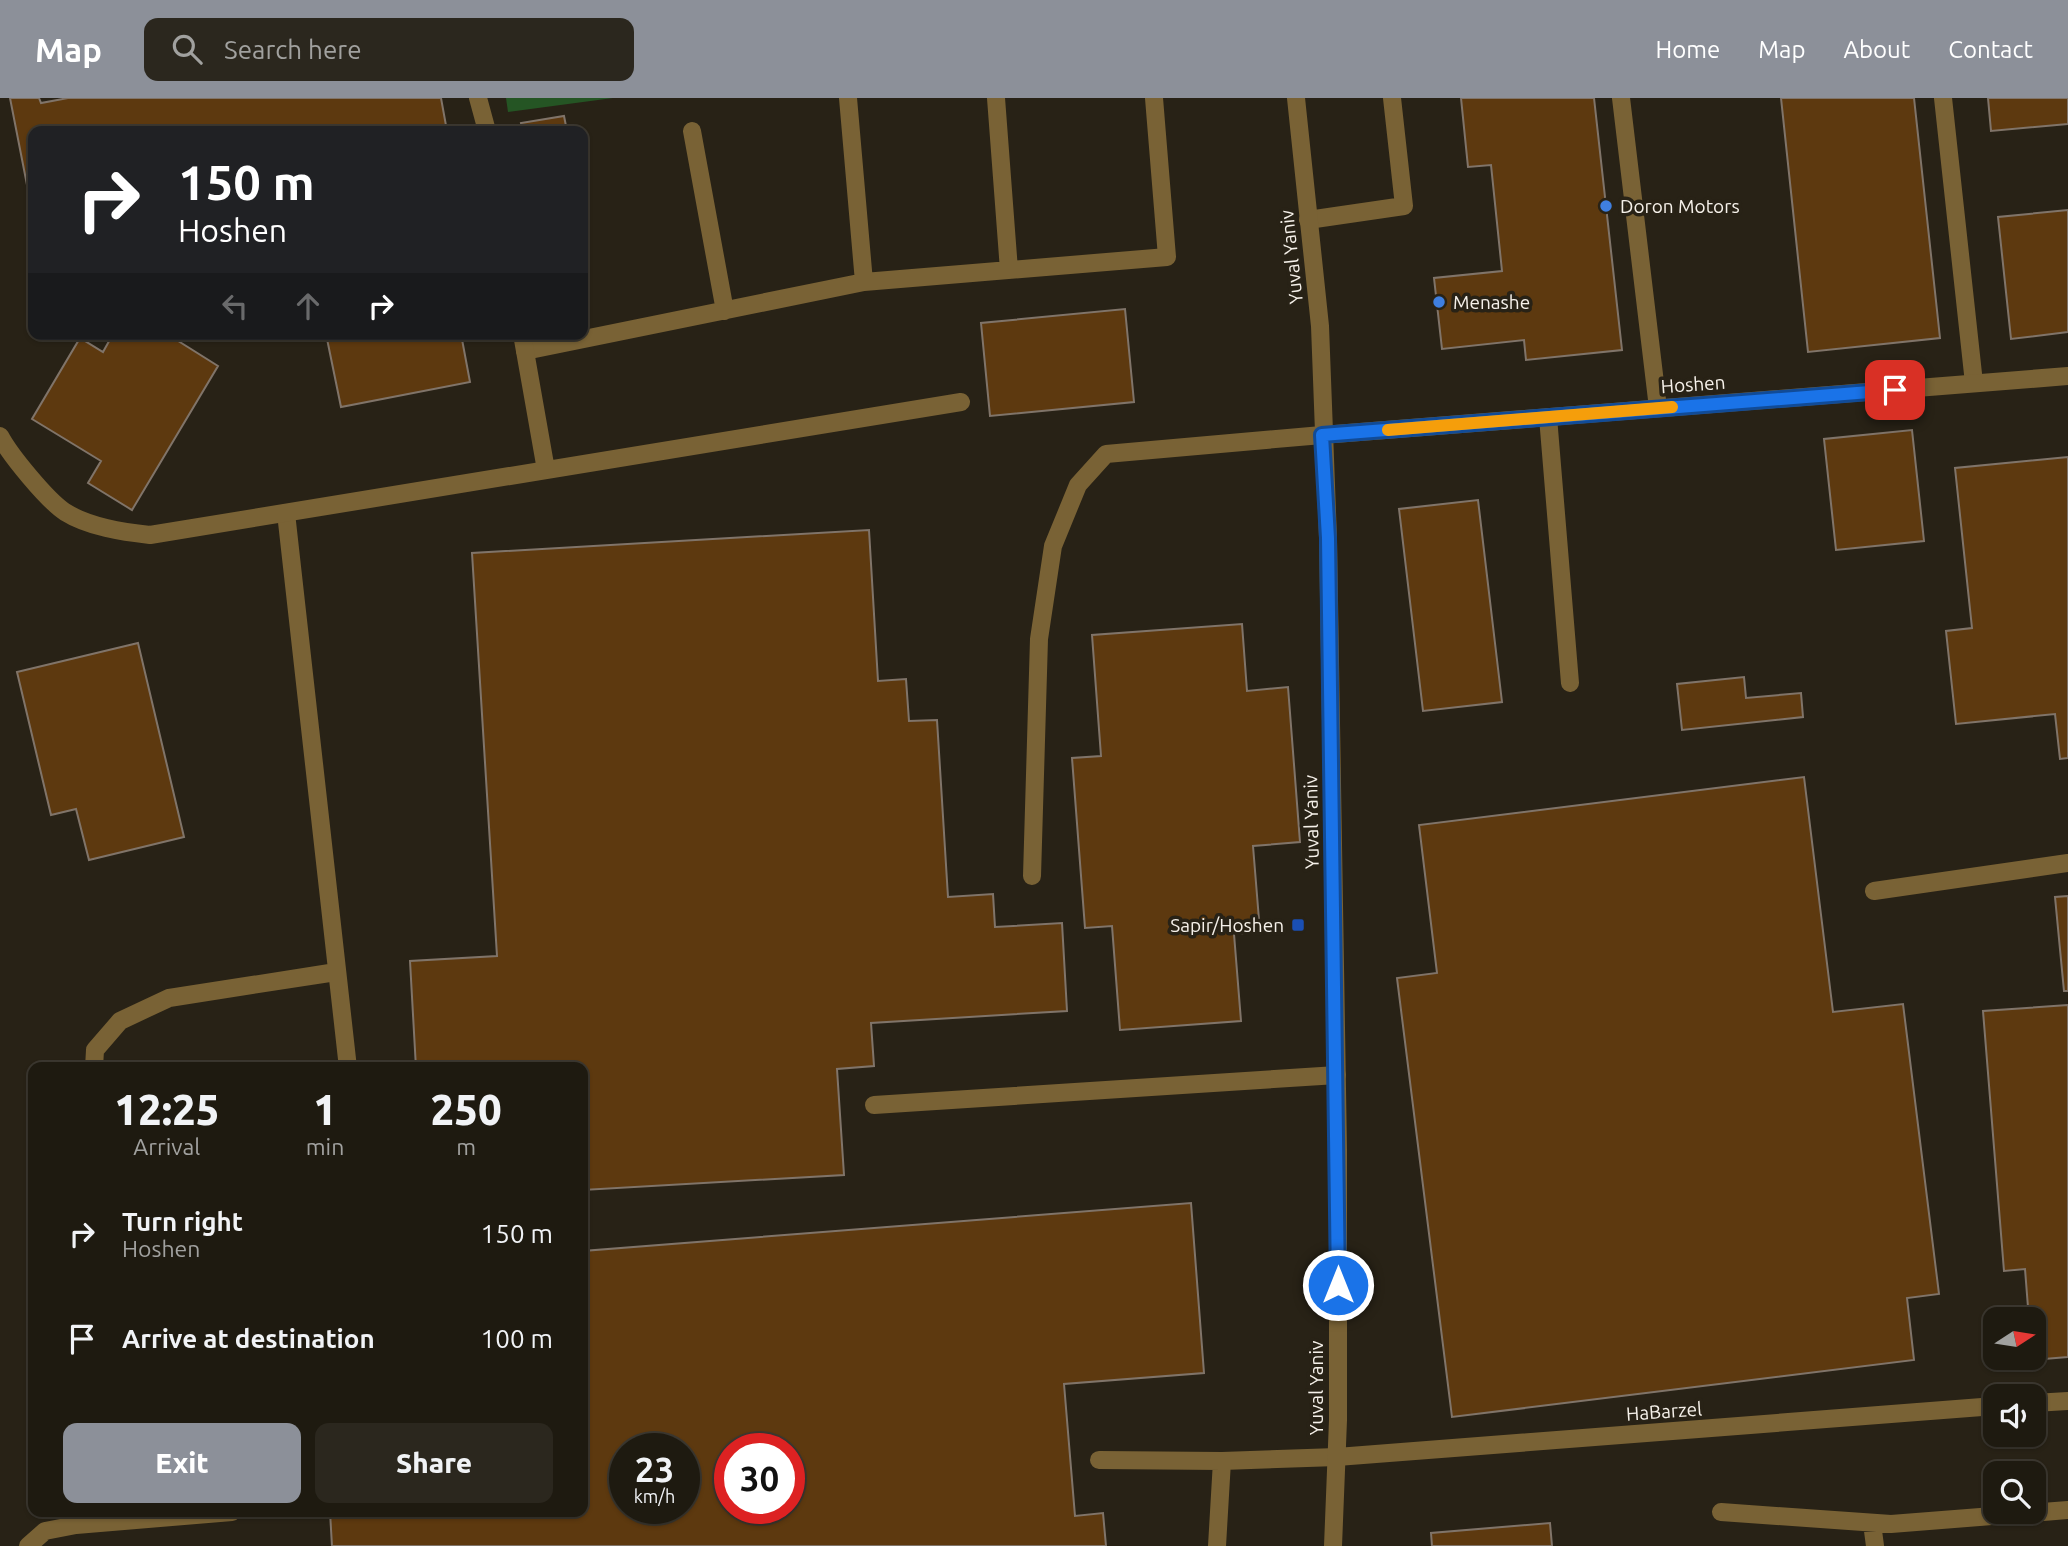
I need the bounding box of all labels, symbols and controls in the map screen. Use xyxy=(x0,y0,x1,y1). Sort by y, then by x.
search box xyxy=(144,18,634,81)
icon: search xyxy=(168,30,206,68)
text: Map xyxy=(35,31,102,68)
text: Search here xyxy=(224,35,362,64)
text: Home xyxy=(1655,36,1720,63)
text: Map xyxy=(1758,36,1805,63)
text: About xyxy=(1843,36,1910,63)
text: Contact xyxy=(1948,36,2033,63)
icon: right xyxy=(63,154,154,245)
text: 150 m xyxy=(178,154,315,209)
place label: Doron Motors xyxy=(1620,195,1740,217)
marker: Doron Motors xyxy=(1598,198,1614,214)
street label: Yuval Yaniv xyxy=(1275,209,1307,305)
text: Hoshen xyxy=(178,212,287,248)
icon: left xyxy=(216,287,254,325)
icon: ahead xyxy=(289,287,327,325)
icon: right xyxy=(362,287,400,325)
place label: Menashe xyxy=(1453,291,1530,313)
marker: Menashe xyxy=(1431,294,1447,310)
pin xyxy=(1865,360,1925,420)
street label: Hoshen xyxy=(1660,371,1726,397)
icon: arrive xyxy=(1876,371,1914,409)
street label: Yuval Yaniv xyxy=(1299,775,1323,869)
place label: Sapir/Hoshen xyxy=(1170,914,1284,936)
marker: Sapir/Hoshen xyxy=(1290,917,1306,933)
text: 12:25 xyxy=(114,1086,219,1133)
text: 1 xyxy=(313,1086,337,1133)
text: 250 xyxy=(431,1086,502,1133)
text: Arrival xyxy=(133,1134,200,1159)
text: min xyxy=(306,1134,344,1159)
text: m xyxy=(456,1134,476,1159)
text: Turn right xyxy=(122,1207,243,1236)
icon: right xyxy=(63,1215,101,1253)
text: 150 m xyxy=(481,1219,553,1248)
text: Hoshen xyxy=(122,1236,200,1261)
position arrow xyxy=(1301,1248,1375,1322)
north arrow xyxy=(1983,1307,2046,1370)
map controls xyxy=(1983,1307,2046,1524)
icon: arrive xyxy=(63,1320,101,1358)
text: Arrive at destination xyxy=(122,1324,375,1353)
text: 100 m xyxy=(481,1324,553,1353)
street label: Yuval Yaniv xyxy=(1305,1341,1327,1435)
button: sound xyxy=(1983,1384,2046,1447)
street label: HaBarzel xyxy=(1625,1397,1703,1425)
button: Exit xyxy=(63,1423,301,1503)
button: Share xyxy=(315,1423,553,1503)
speed limit sign: 30 xyxy=(714,1433,805,1524)
text: 23 xyxy=(635,1449,674,1489)
button: search xyxy=(1983,1461,2046,1524)
text: km/h xyxy=(634,1486,675,1506)

